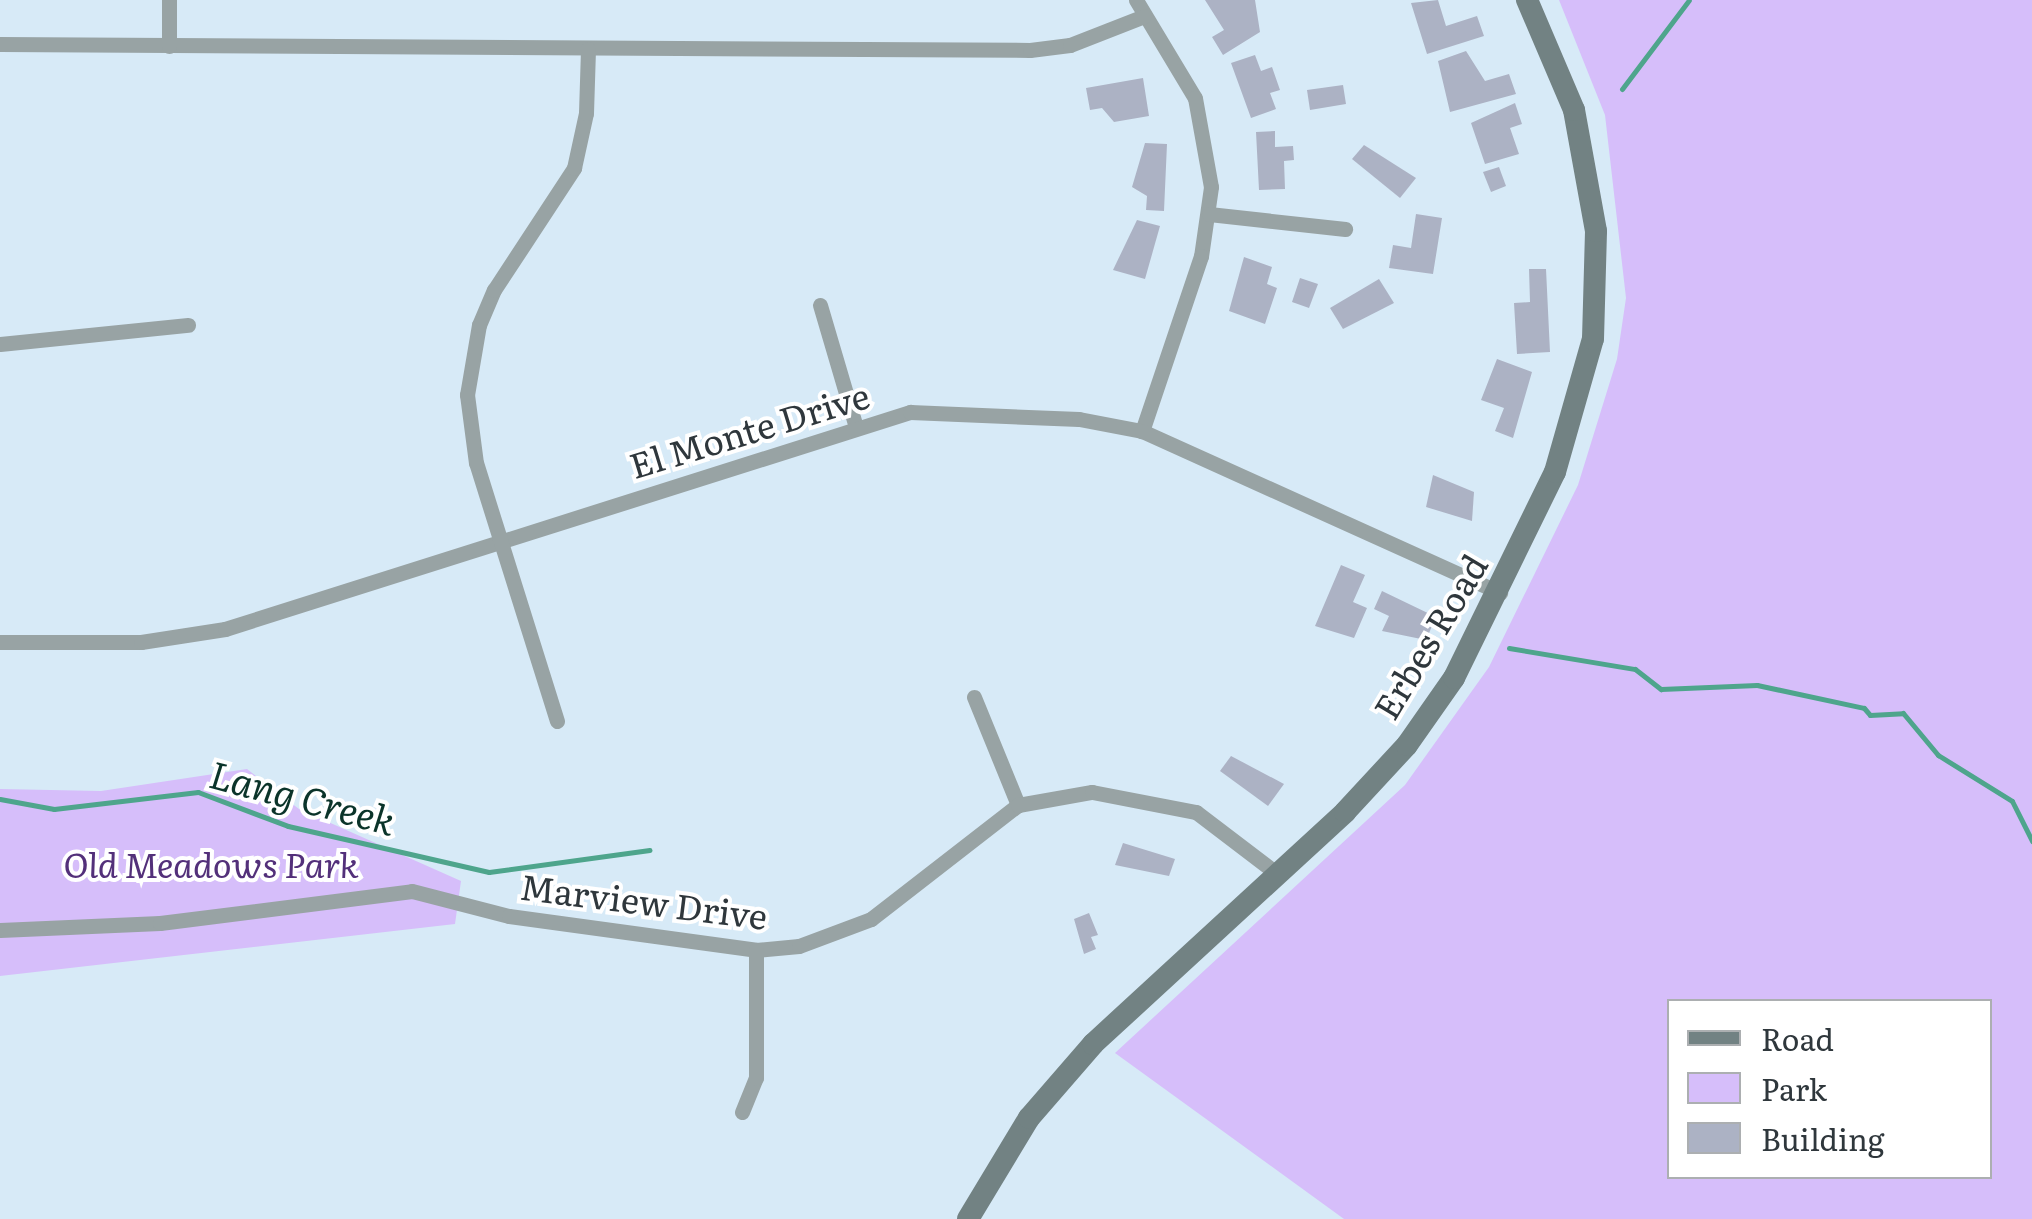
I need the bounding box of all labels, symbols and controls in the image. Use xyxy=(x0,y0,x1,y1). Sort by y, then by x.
street label: El Monte Drive xyxy=(624,373,874,485)
street label: Erbes Road xyxy=(1363,546,1495,726)
water label: Lang Creek xyxy=(205,749,401,843)
park label: Old Meadows Park xyxy=(63,842,359,884)
street label: Marview Drive xyxy=(518,864,770,936)
legend xyxy=(1667,999,1992,1179)
text: Road xyxy=(1761,1016,1834,1060)
text: Park xyxy=(1761,1066,1827,1110)
text: Building xyxy=(1761,1116,1885,1160)

